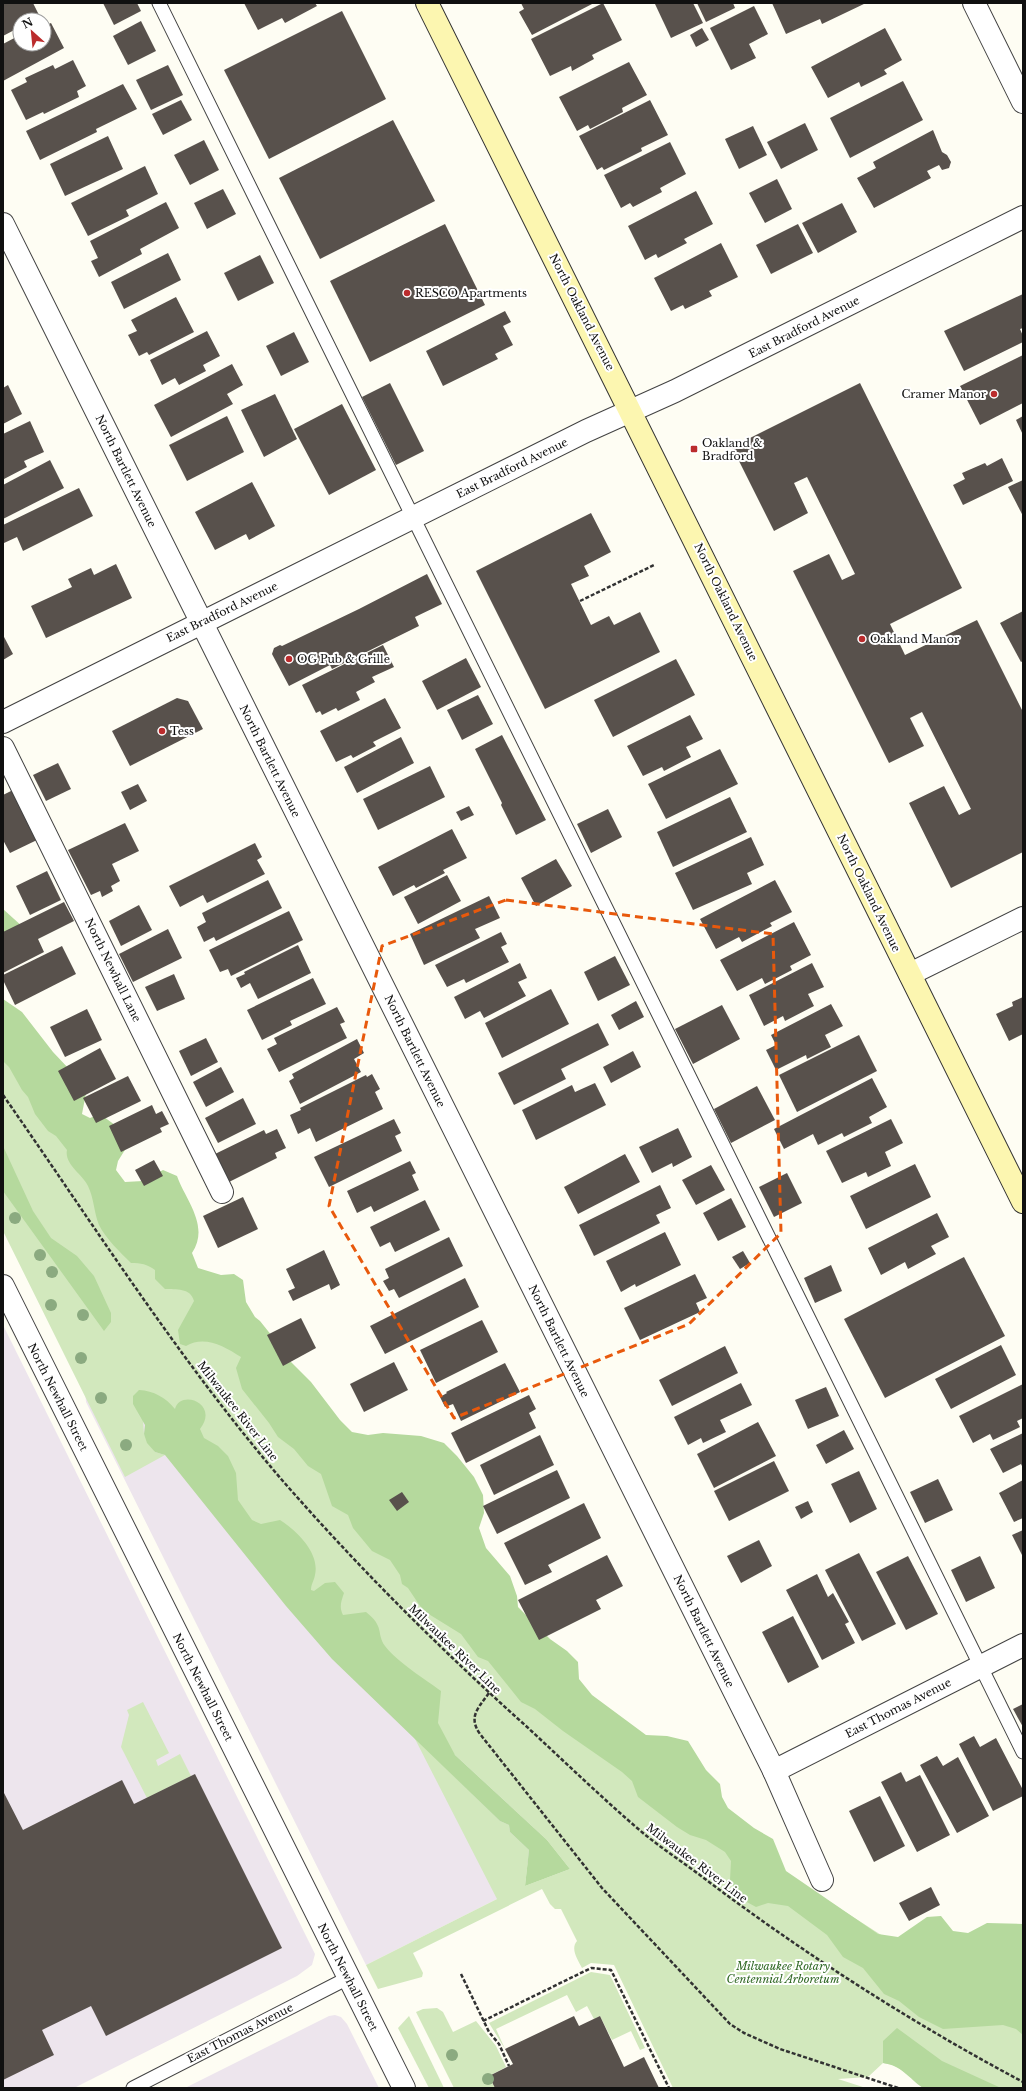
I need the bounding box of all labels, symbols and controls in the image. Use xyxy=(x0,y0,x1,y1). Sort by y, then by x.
north arrow xyxy=(12,12,52,52)
text: N xyxy=(20,14,36,32)
street label: North Oakland Avenue xyxy=(546,251,618,373)
place label: RESCO Apartments xyxy=(415,286,527,300)
marker: RESCO Apartments xyxy=(402,288,412,298)
street label: East Bradford Avenue xyxy=(746,293,862,361)
place label: Cramer Manor xyxy=(902,387,987,401)
marker: Cramer Manor xyxy=(989,389,999,399)
street label: North Bartlett Avenue xyxy=(93,412,159,530)
street label: East Bradford Avenue xyxy=(454,435,570,501)
place label: Oakland & Bradford xyxy=(702,436,763,463)
marker: Oakland & Bradford xyxy=(689,444,699,454)
street label: North Oakland Avenue xyxy=(691,541,761,663)
street label: East Bradford Avenue xyxy=(164,579,280,645)
place label: Oakland Manor xyxy=(870,632,960,646)
marker: Oakland Manor xyxy=(857,634,867,644)
place label: OG Pub & Grille xyxy=(297,652,390,666)
marker: OG Pub & Grille xyxy=(284,654,294,664)
street label: North Bartlett Avenue xyxy=(237,702,303,820)
place label: Tess xyxy=(170,724,194,738)
marker: Tess xyxy=(157,726,167,736)
street label: North Oakland Avenue xyxy=(834,832,904,954)
street label: North Newhall Lane xyxy=(82,916,144,1024)
street label: North Bartlett Avenue xyxy=(382,992,448,1110)
street label: North Bartlett Avenue xyxy=(526,1282,592,1400)
street label: North Newhall Street xyxy=(25,1341,92,1454)
street label: Milwaukee River Line xyxy=(195,1358,281,1464)
street label: North Bartlett Avenue xyxy=(671,1572,737,1690)
street label: Milwaukee River Line xyxy=(406,1601,504,1697)
street label: North Newhall Street xyxy=(170,1631,237,1744)
street label: East Thomas Avenue xyxy=(843,1675,953,1741)
street label: Milwaukee River Line xyxy=(644,1820,750,1906)
street label: North Newhall Street xyxy=(315,1921,382,2034)
park label: Milwaukee Rotary Centennial Arboretum xyxy=(727,1959,840,1986)
street label: East Thomas Avenue xyxy=(185,2000,295,2066)

